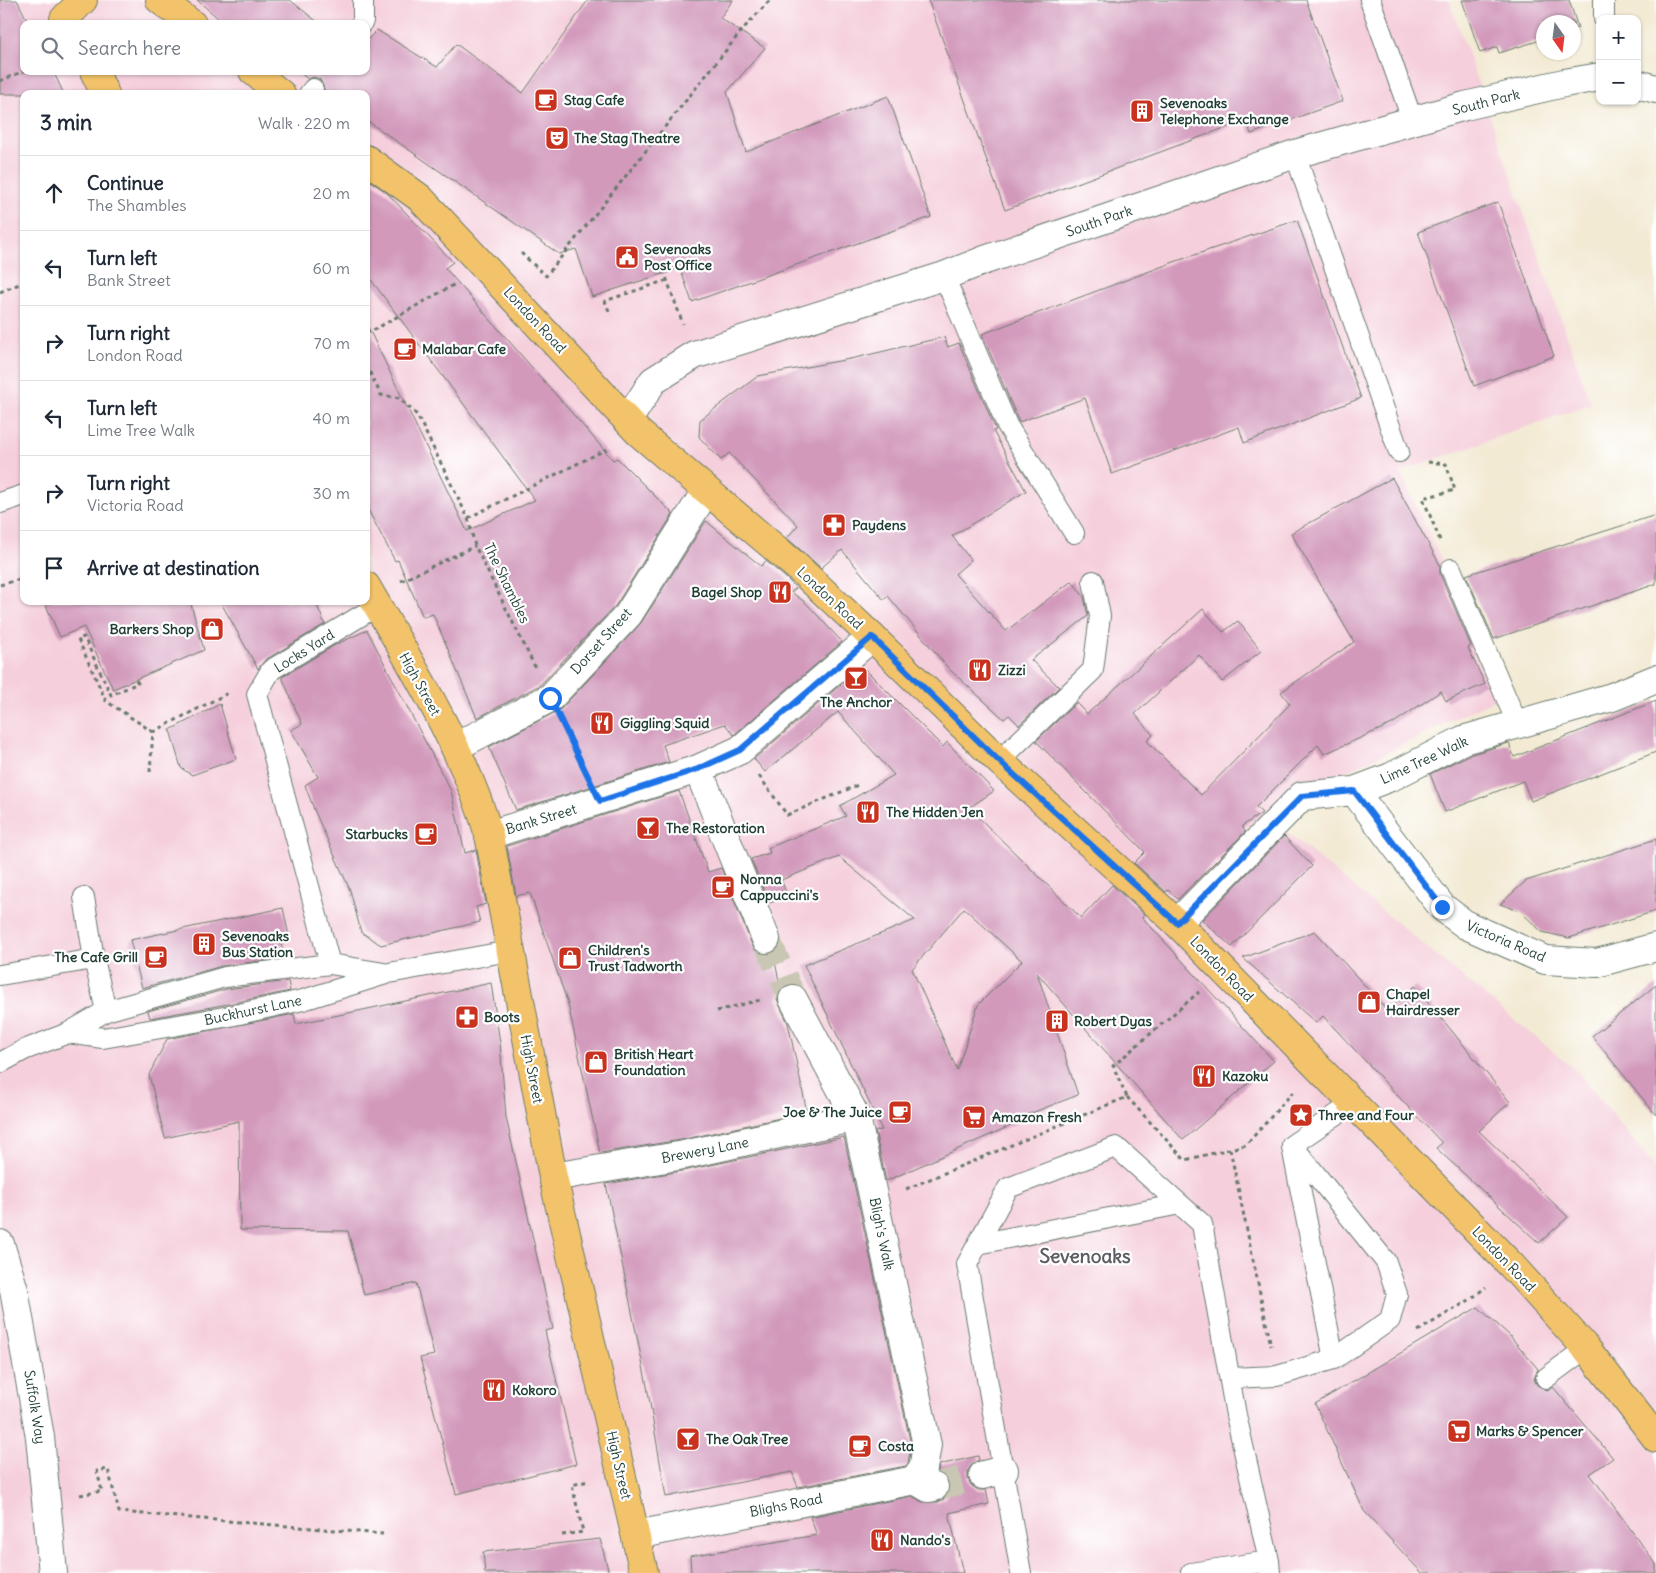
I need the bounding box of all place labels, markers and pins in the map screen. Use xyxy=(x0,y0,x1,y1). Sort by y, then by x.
cafe icon: Stag Cafe xyxy=(533,87,559,113)
place label: Stag Cafe xyxy=(564,91,625,109)
place label: Sevenoaks Telephone Exchange xyxy=(1160,94,1289,128)
building icon: Sevenoaks Telephone Exchange xyxy=(1129,98,1155,124)
theatre icon: The Stag Theatre xyxy=(544,125,570,151)
place label: The Stag Theatre xyxy=(574,129,681,147)
place label: Sevenoaks Post Office xyxy=(644,240,712,274)
public building icon: Sevenoaks Post Office xyxy=(614,244,640,270)
cafe icon: Malabar Cafe xyxy=(392,336,418,362)
place label: Malabar Cafe xyxy=(422,340,506,358)
pharmacy icon: Paydens xyxy=(821,512,847,538)
place label: Paydens xyxy=(852,516,907,534)
restaurant icon: Bagel Shop xyxy=(767,579,793,605)
place label: Bagel Shop xyxy=(691,583,762,601)
shop icon: Barkers Shop xyxy=(199,616,225,642)
place label: Barkers Shop xyxy=(109,620,194,638)
restaurant icon: Zizzi xyxy=(967,657,993,683)
place label: Zizzi xyxy=(998,661,1026,679)
bar icon: The Anchor xyxy=(843,665,869,691)
place label: The Anchor xyxy=(820,693,892,711)
restaurant icon: Giggling Squid xyxy=(589,710,615,736)
place label: Giggling Squid xyxy=(620,714,710,732)
restaurant icon: The Hidden Jen xyxy=(855,799,881,825)
place label: The Hidden Jen xyxy=(886,803,984,821)
bar icon: The Restoration xyxy=(635,815,661,841)
place label: The Restoration xyxy=(666,819,765,837)
cafe icon: Starbucks xyxy=(413,821,439,847)
place label: Starbucks xyxy=(346,825,409,843)
place label: Nonna Cappuccini's xyxy=(740,870,819,904)
cafe icon: Nonna Cappuccini's xyxy=(710,874,736,900)
place label: Sevenoaks Bus Station xyxy=(222,927,293,961)
building icon: Sevenoaks Bus Station xyxy=(191,931,217,957)
place label: Children's Trust Tadworth xyxy=(588,941,683,975)
cafe icon: The Cafe Grill xyxy=(143,944,169,970)
shop icon: Children's Trust Tadworth xyxy=(557,945,583,971)
place label: The Cafe Grill xyxy=(54,948,138,966)
place label: Chapel Hairdresser xyxy=(1386,985,1460,1019)
shop icon: Chapel Hairdresser xyxy=(1356,989,1382,1015)
pharmacy icon: Boots xyxy=(454,1004,480,1030)
place label: Boots xyxy=(484,1008,521,1026)
building icon: Robert Dyas xyxy=(1044,1008,1070,1034)
place label: Robert Dyas xyxy=(1074,1012,1153,1030)
place label: British Heart Foundation xyxy=(614,1045,694,1079)
shop icon: British Heart Foundation xyxy=(583,1049,609,1075)
restaurant icon: Kazoku xyxy=(1191,1063,1217,1089)
place label: Kazoku xyxy=(1222,1067,1268,1085)
cafe icon: Joe & The Juice xyxy=(887,1099,913,1125)
place icon: Three and Four xyxy=(1288,1102,1314,1128)
place label: Joe & The Juice xyxy=(783,1103,882,1121)
supermarket icon: Amazon Fresh xyxy=(961,1104,987,1130)
place label: Three and Four xyxy=(1318,1106,1414,1124)
place label: Amazon Fresh xyxy=(992,1108,1082,1126)
restaurant icon: Kokoro xyxy=(481,1377,507,1403)
place label: Kokoro xyxy=(512,1381,557,1399)
supermarket icon: Marks & Spencer xyxy=(1446,1418,1472,1444)
place label: Marks & Spencer xyxy=(1476,1422,1584,1440)
bar icon: The Oak Tree xyxy=(675,1426,701,1452)
place label: The Oak Tree xyxy=(706,1430,789,1448)
cafe icon: Costa xyxy=(847,1433,873,1459)
place label: Costa xyxy=(878,1437,914,1455)
restaurant icon: Nando's xyxy=(869,1527,895,1553)
place label: Nando's xyxy=(900,1531,951,1549)

